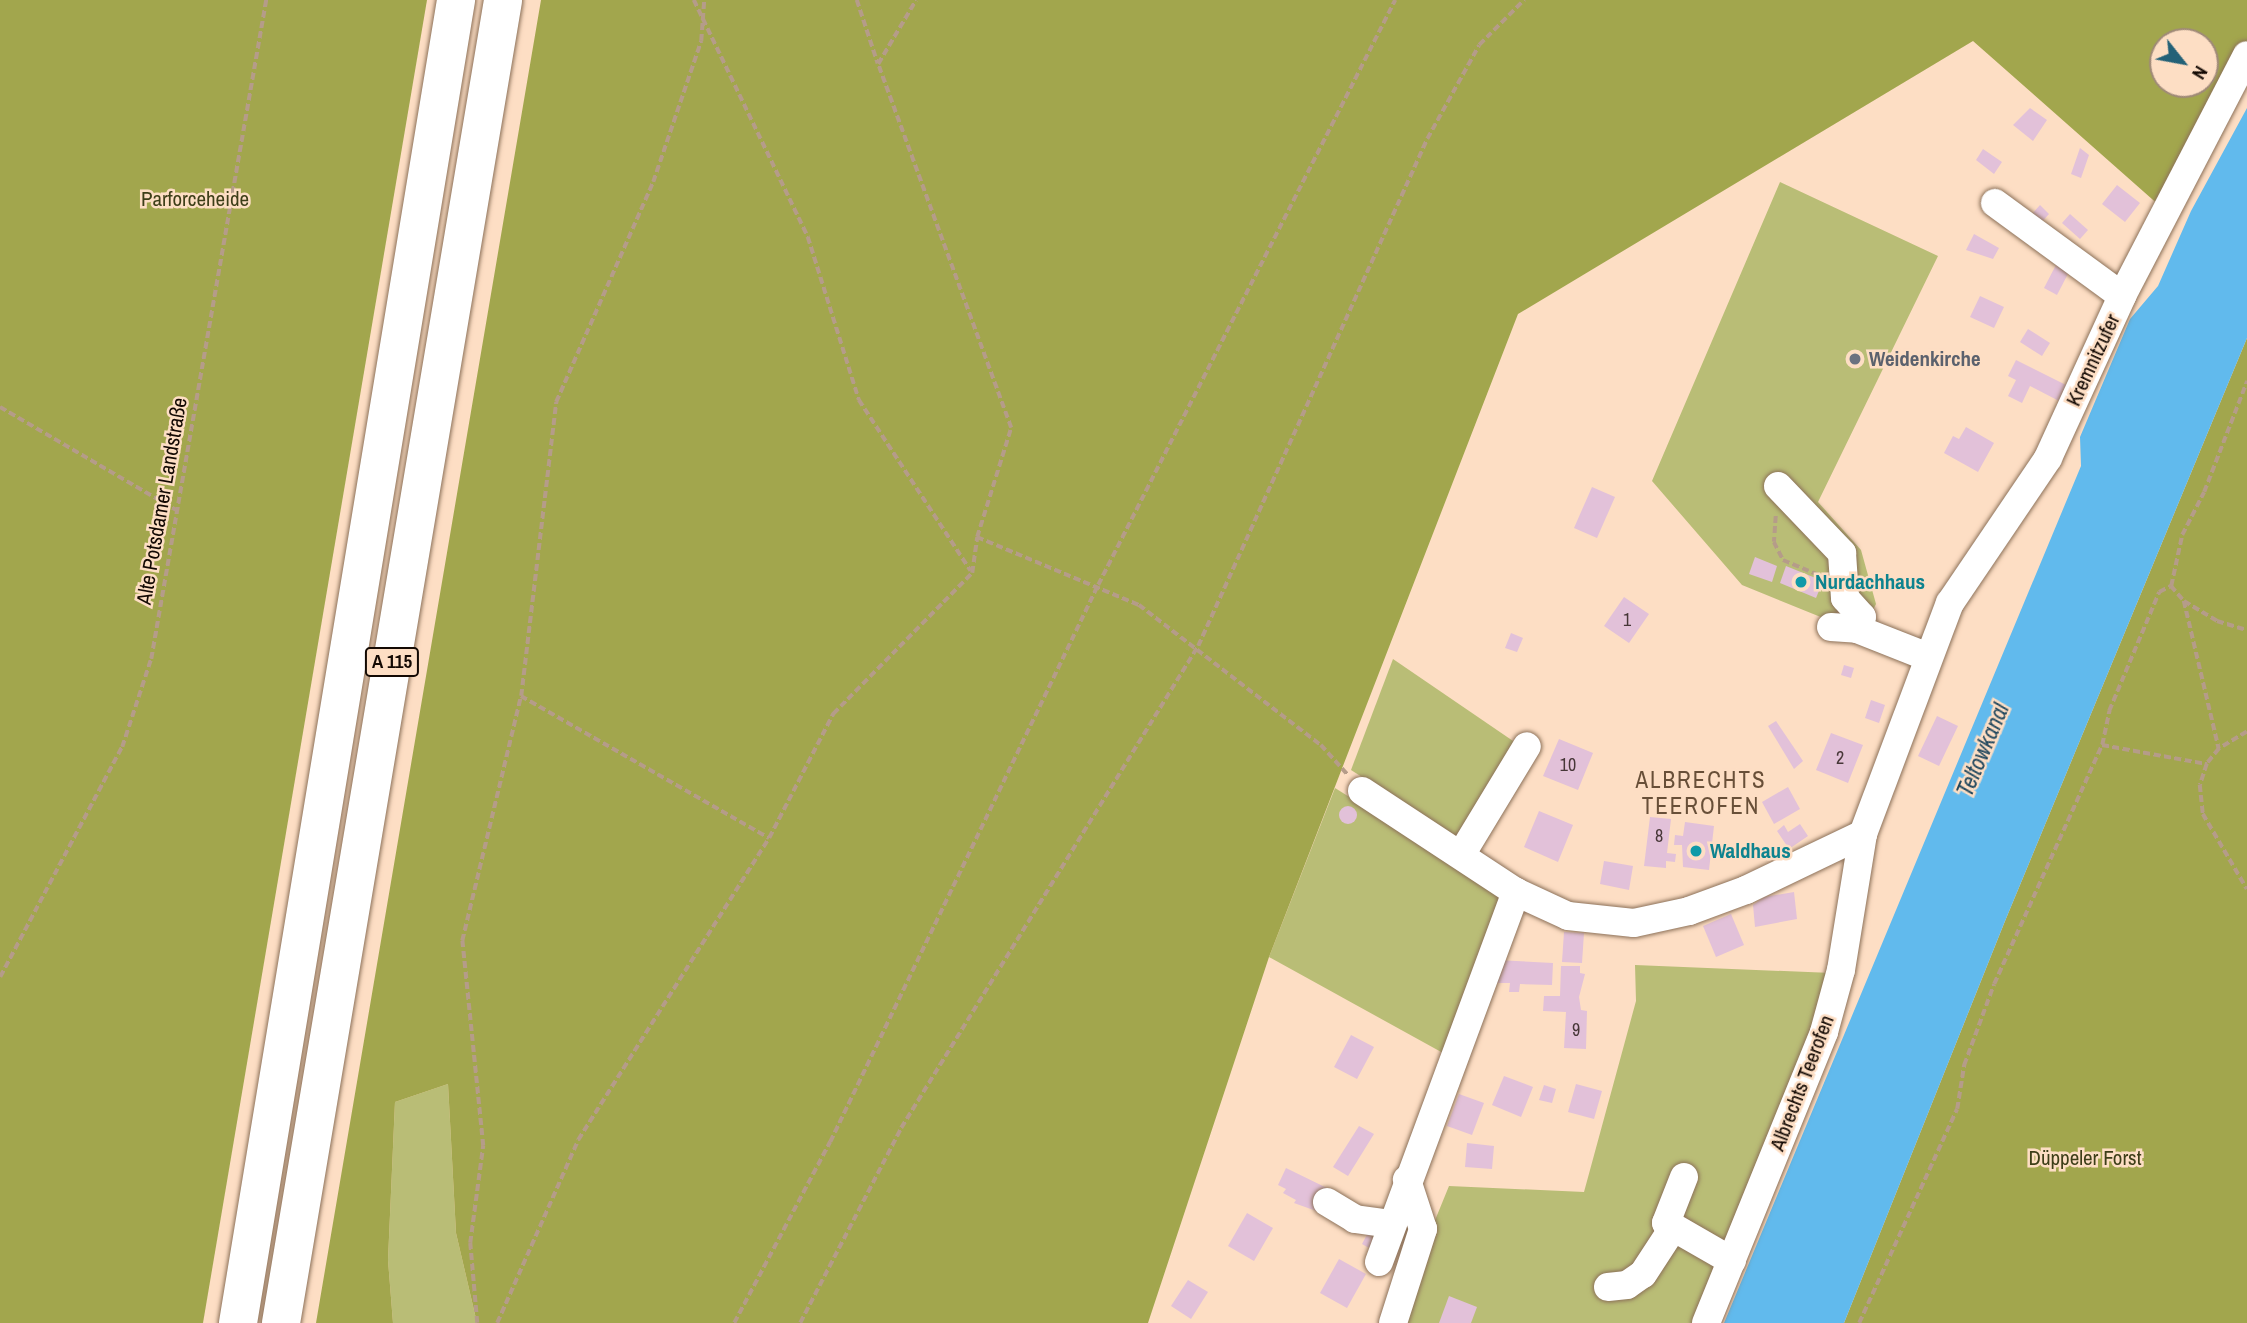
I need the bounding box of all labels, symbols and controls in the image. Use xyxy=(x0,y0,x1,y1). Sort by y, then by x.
north arrow xyxy=(2149,28,2219,98)
text: N xyxy=(2186,61,2214,84)
park label: Parforceheide xyxy=(141,186,249,212)
street label: Kremnitzufer xyxy=(2061,310,2125,410)
place label: Weidenkirche xyxy=(1869,346,1981,372)
marker: Weidenkirche xyxy=(1847,351,1863,367)
street label: Alte Potsdamer Landstraße xyxy=(131,396,193,606)
place label: Nurdachhaus xyxy=(1815,569,1925,595)
marker: Nurdachhaus xyxy=(1793,574,1809,590)
house number: 1 xyxy=(1623,609,1631,631)
road number: A 115 xyxy=(364,646,420,678)
water label: Teltowkanal xyxy=(1951,699,2015,801)
house number: 2 xyxy=(1836,747,1844,769)
house number: 10 xyxy=(1560,754,1576,776)
district label: ALBRECHTS TEEROFEN xyxy=(1637,766,1765,820)
house number: 8 xyxy=(1655,825,1663,847)
place label: Waldhaus xyxy=(1710,838,1791,864)
marker: Waldhaus xyxy=(1688,843,1704,859)
street label: Albrechts Teerofen xyxy=(1765,1011,1839,1155)
house number: 9 xyxy=(1572,1019,1580,1041)
park label: Düppeler Forst xyxy=(2028,1145,2142,1171)

